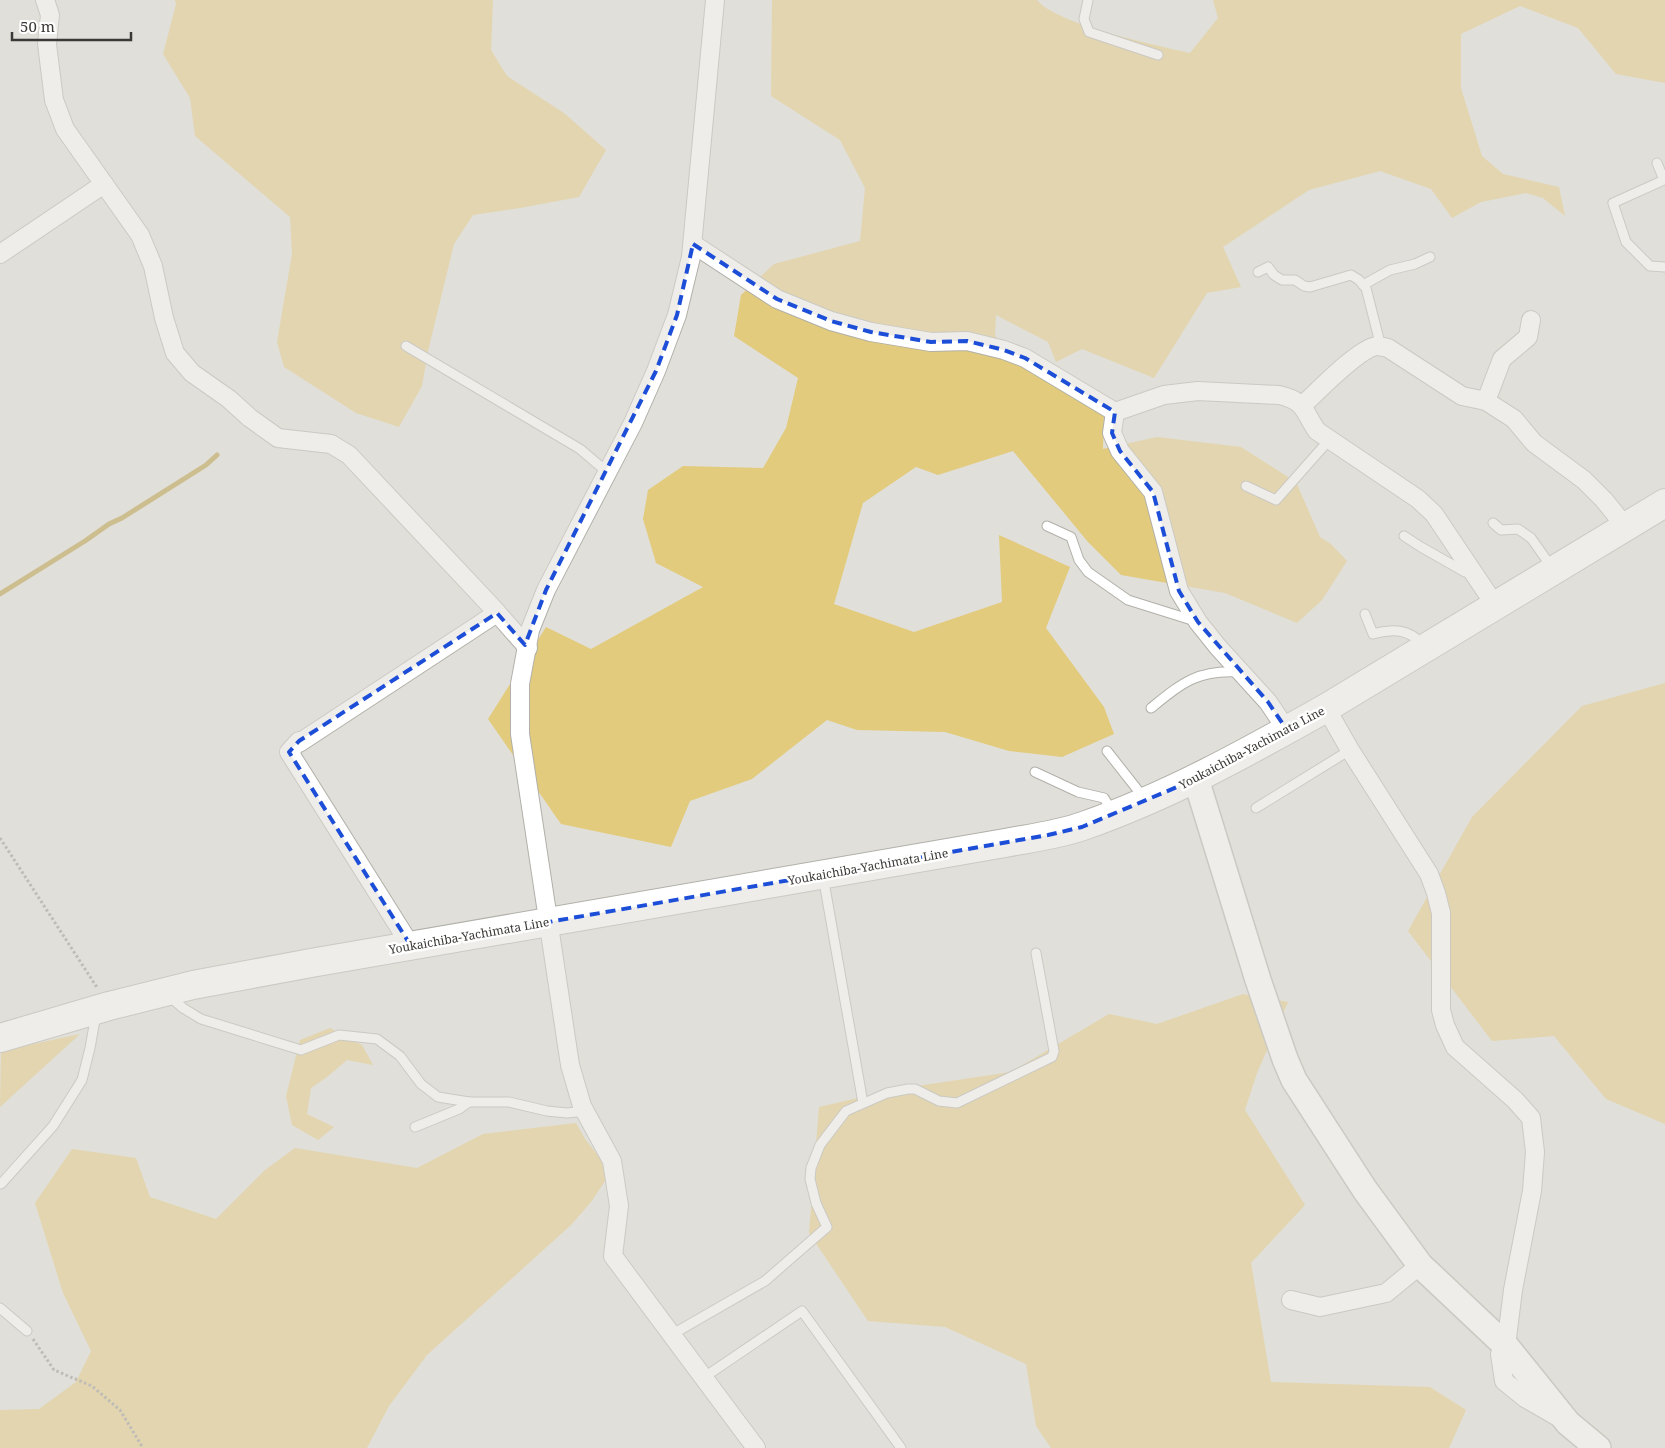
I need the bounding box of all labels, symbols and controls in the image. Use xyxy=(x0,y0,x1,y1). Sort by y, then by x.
scale bar xyxy=(12,10,131,42)
text: 50 m xyxy=(20,16,55,36)
street label: Youkaichiba-Yachimata Line xyxy=(1175,702,1328,794)
street label: Youkaichiba-Yachimata Line xyxy=(785,844,949,889)
street label: Youkaichiba-Yachimata Line xyxy=(386,913,550,958)

